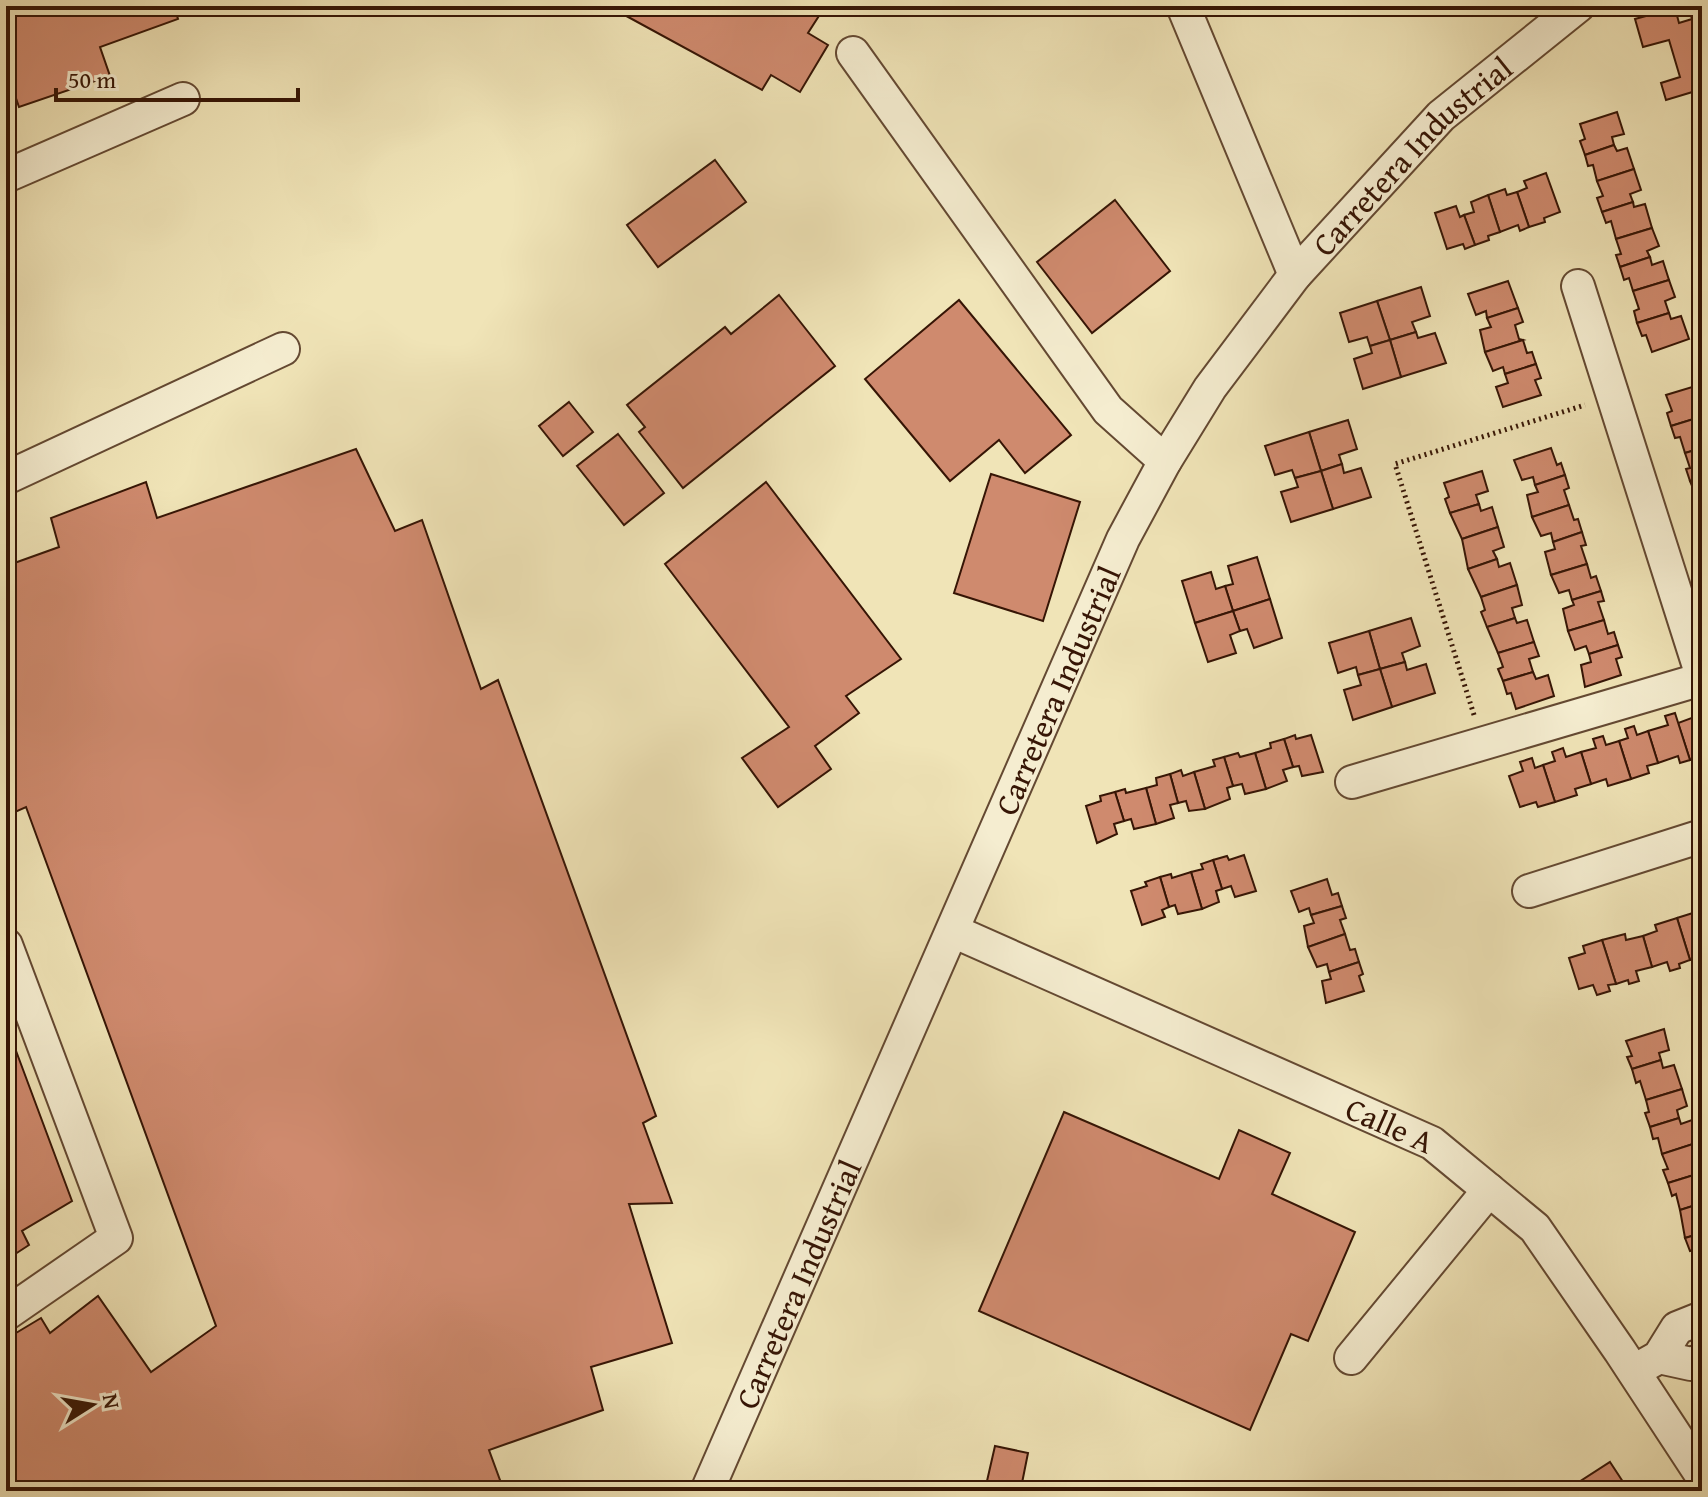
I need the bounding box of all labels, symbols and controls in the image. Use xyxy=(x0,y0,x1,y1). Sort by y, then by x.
street label: Carretera Industrial xyxy=(1300,44,1522,266)
scale bar xyxy=(56,52,298,102)
text: 50 m xyxy=(68,62,116,97)
street label: Carretera Industrial xyxy=(982,558,1132,822)
street label: Calle A xyxy=(1339,1084,1442,1165)
street label: Carretera Industrial xyxy=(722,1152,873,1416)
north arrow xyxy=(52,1365,132,1445)
text: N xyxy=(95,1391,129,1412)

